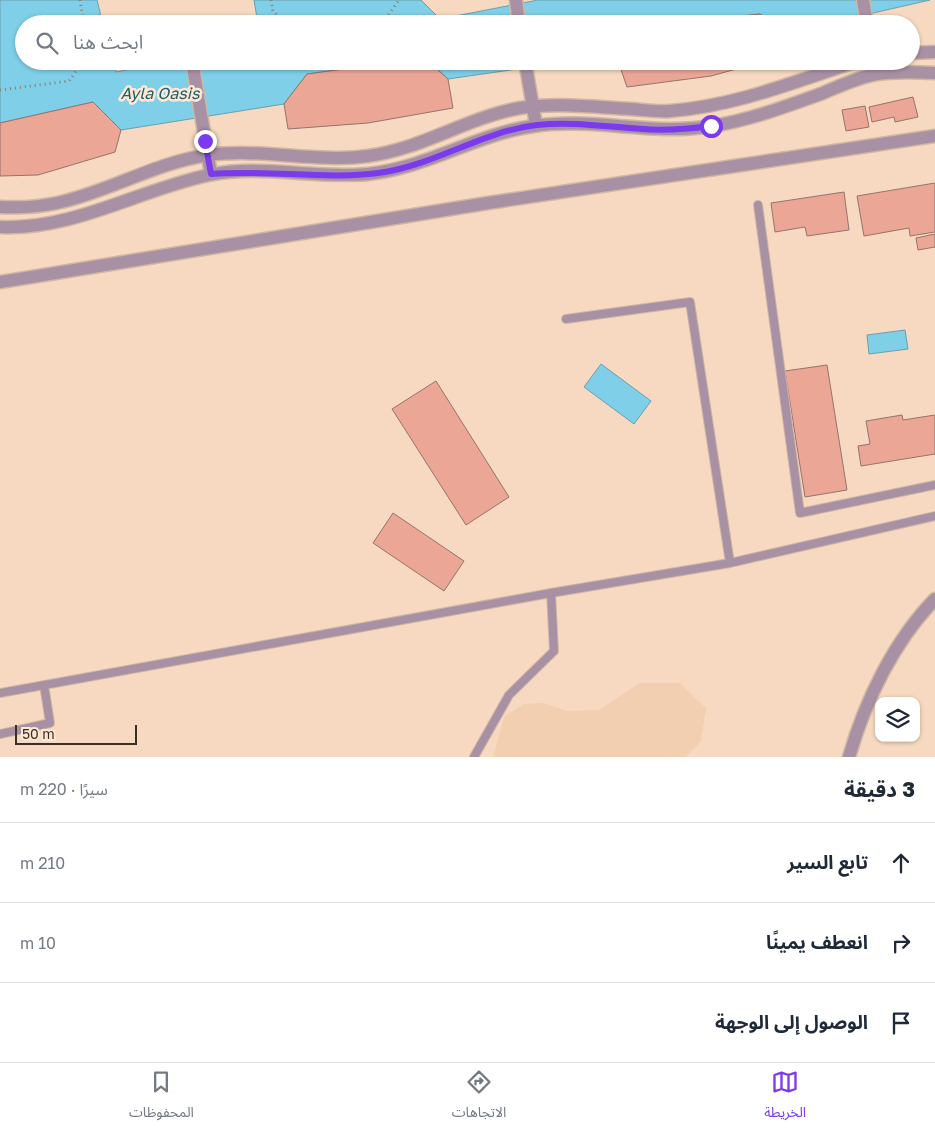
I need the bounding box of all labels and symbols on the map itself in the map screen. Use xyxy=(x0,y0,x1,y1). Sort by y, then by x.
water label: Ayla Oasis xyxy=(120,83,201,103)
route start xyxy=(700,115,723,138)
route end xyxy=(194,130,217,153)
scale bar xyxy=(15,722,138,745)

